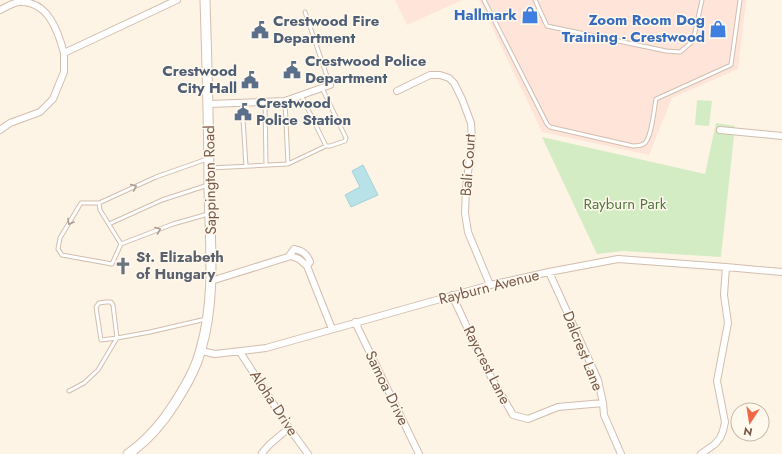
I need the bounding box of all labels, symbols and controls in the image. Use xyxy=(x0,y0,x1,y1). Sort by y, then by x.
place label: Hallmark xyxy=(454,4,517,26)
shop icon: Hallmark xyxy=(520,5,540,25)
place label: Zoom Room Dog Training - Crestwood xyxy=(562,9,705,48)
place label: Crestwood Fire Department xyxy=(273,10,380,49)
shop icon: Zoom Room Dog Training - Crestwood xyxy=(708,19,728,39)
public building icon: Crestwood Fire Department xyxy=(250,20,270,40)
place label: Crestwood Police Department xyxy=(305,50,427,89)
place label: Crestwood City Hall xyxy=(162,60,237,99)
public building icon: Crestwood Police Department xyxy=(282,60,302,80)
public building icon: Crestwood City Hall xyxy=(240,70,260,90)
place label: Crestwood Police Station xyxy=(256,92,351,131)
public building icon: Crestwood Police Station xyxy=(233,102,253,122)
street label: Sappington Road xyxy=(198,125,222,235)
street label: Bali Court xyxy=(455,133,481,197)
one-way arrow xyxy=(130,184,138,192)
park label: Rayburn Park xyxy=(584,193,667,215)
one-way arrow xyxy=(68,218,75,225)
one-way arrow xyxy=(154,226,161,234)
place label: St. Elizabeth of Hungary xyxy=(136,246,224,285)
church icon: St. Elizabeth of Hungary xyxy=(113,256,133,276)
street label: Rayburn Avenue xyxy=(436,264,542,310)
street label: Dalcrest Lane xyxy=(557,308,609,394)
street label: Raycrest Lane xyxy=(458,322,516,408)
street label: Samoa Drive xyxy=(359,347,415,429)
street label: Aloha Drive xyxy=(244,366,304,440)
north arrow xyxy=(730,402,770,442)
text: N xyxy=(742,423,754,441)

